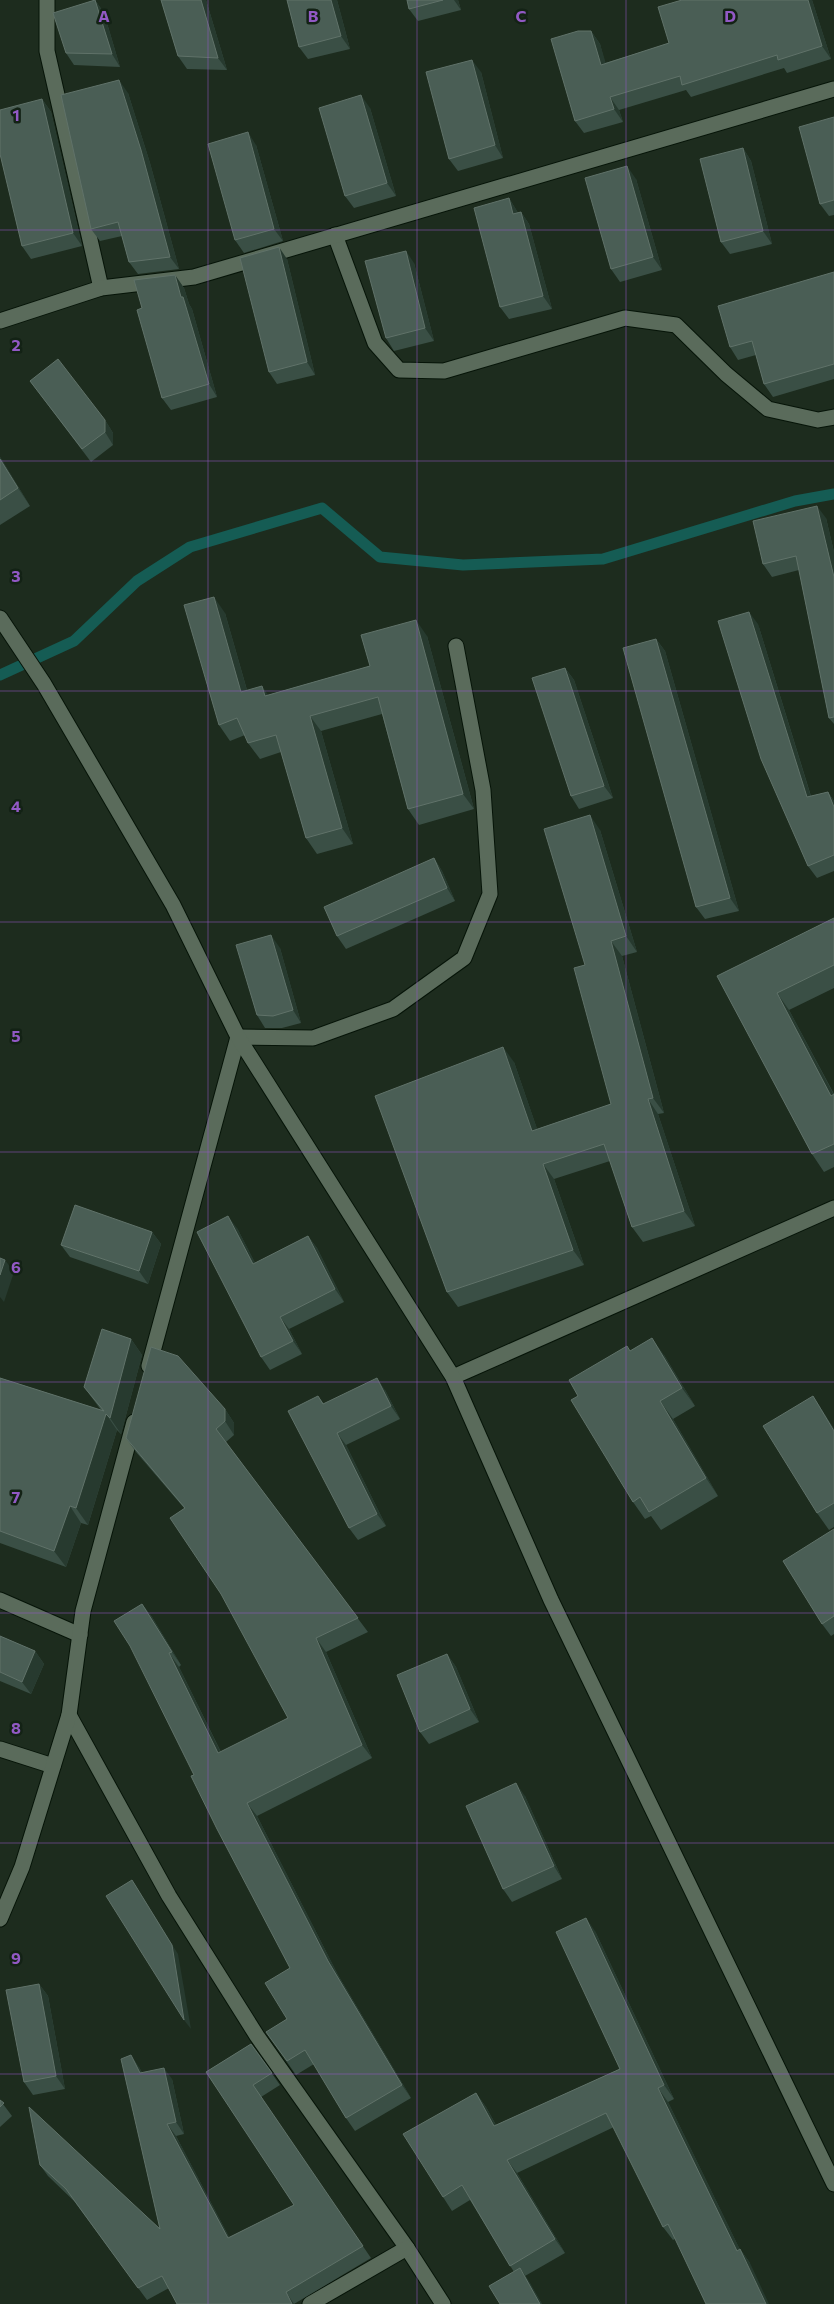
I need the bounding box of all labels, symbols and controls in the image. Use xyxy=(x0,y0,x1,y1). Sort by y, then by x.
text: A xyxy=(98,6,110,25)
text: B xyxy=(308,6,319,25)
text: C xyxy=(516,6,527,25)
text: D xyxy=(724,6,736,25)
text: 1 xyxy=(12,105,20,124)
text: 2 xyxy=(11,335,21,354)
text: 3 xyxy=(11,566,21,585)
text: 4 xyxy=(11,796,21,815)
text: 5 xyxy=(11,1026,21,1045)
text: 6 xyxy=(11,1257,21,1276)
text: 7 xyxy=(12,1487,21,1506)
text: 8 xyxy=(11,1718,21,1737)
text: 9 xyxy=(11,1948,21,1967)

